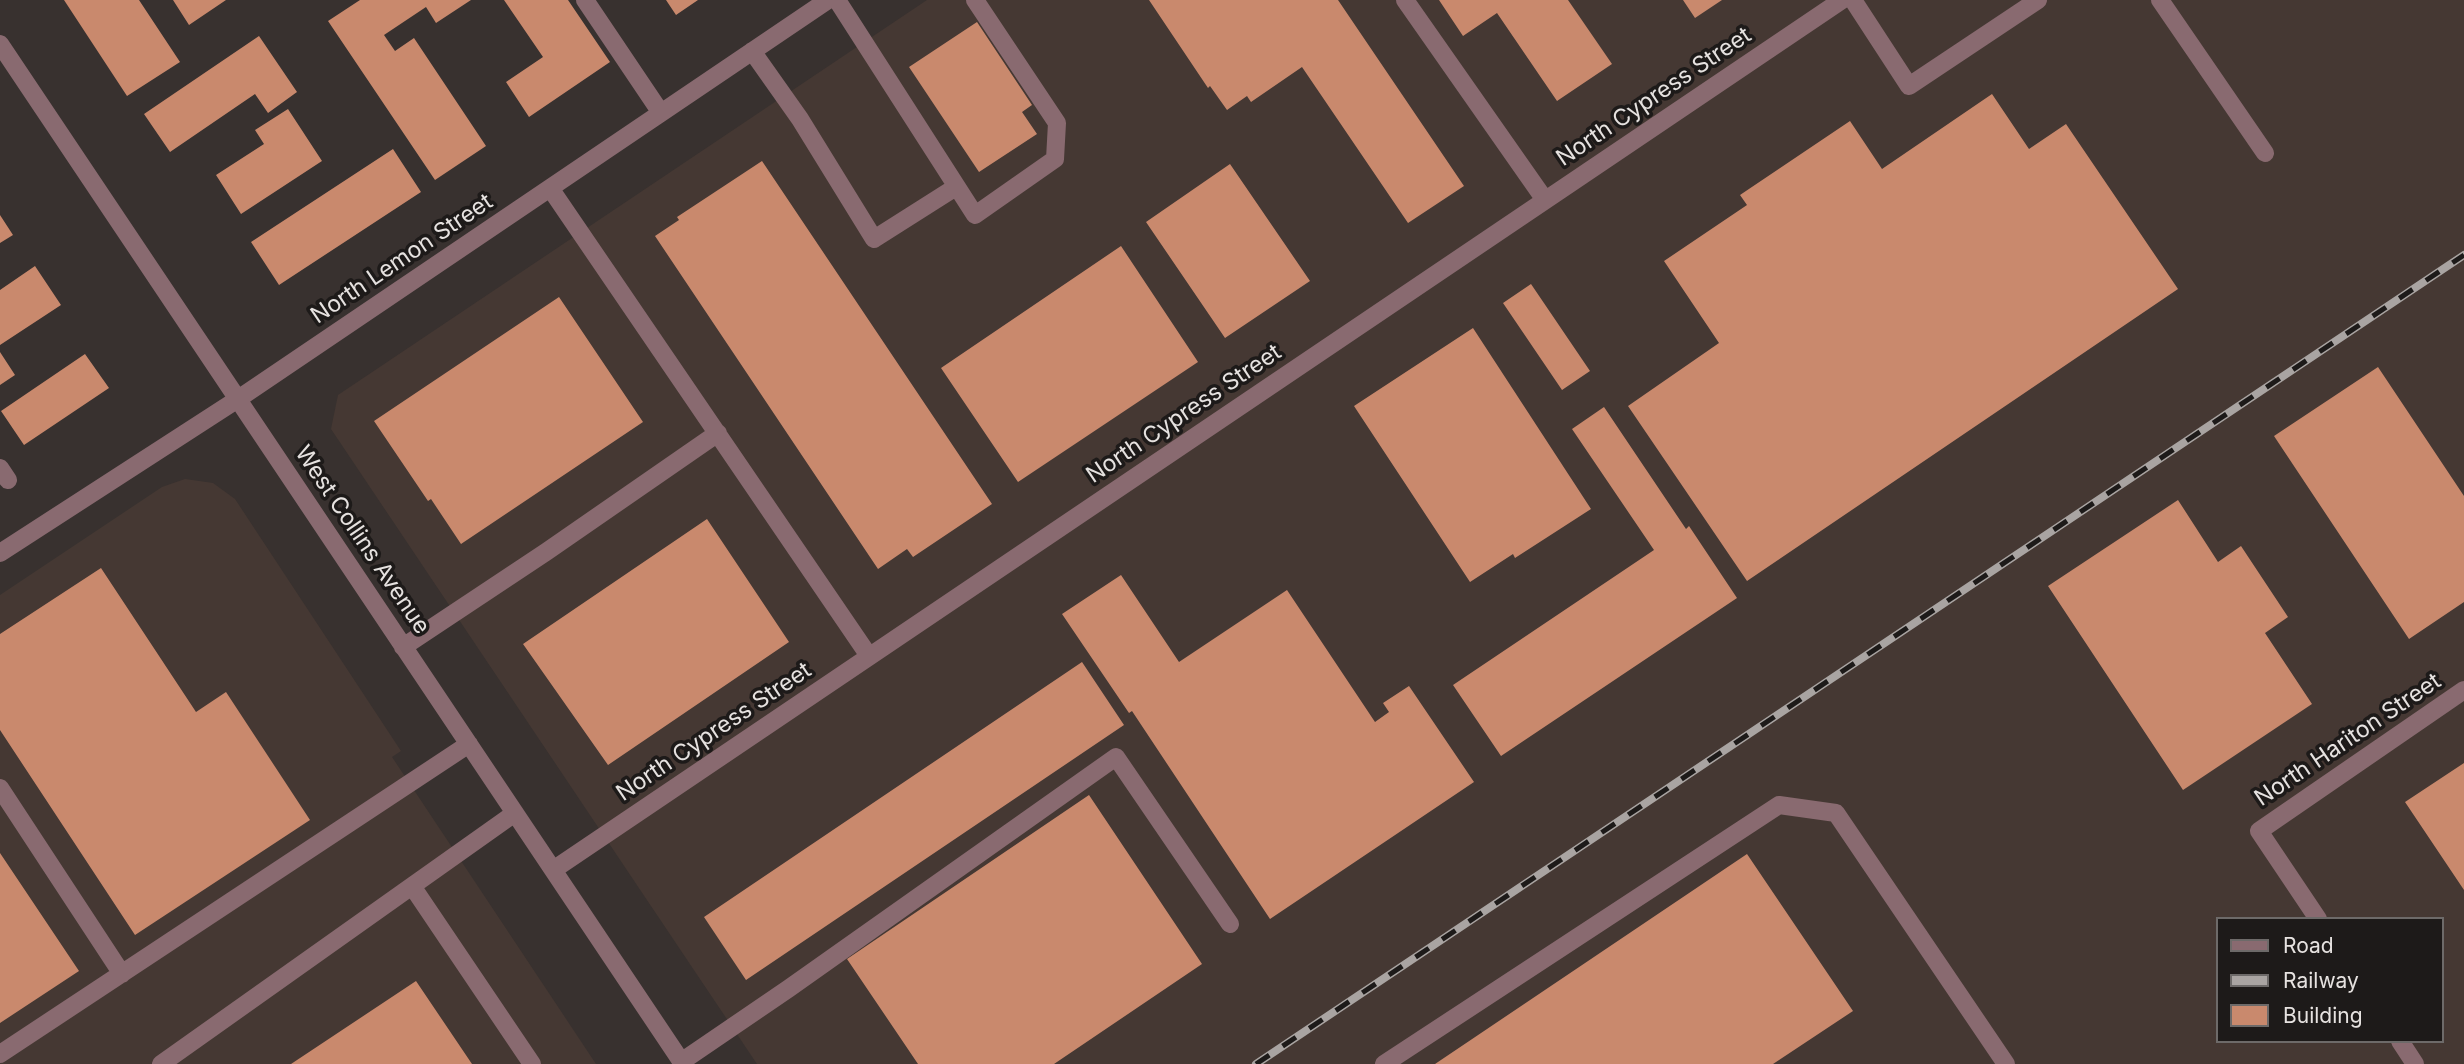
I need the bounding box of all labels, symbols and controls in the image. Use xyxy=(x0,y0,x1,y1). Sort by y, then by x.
street label: North Cypress Street xyxy=(1551,22,1757,172)
street label: North Lemon Street xyxy=(306,188,498,330)
street label: North Cypress Street xyxy=(1081,339,1287,489)
street label: West Collins Avenue xyxy=(289,441,435,639)
street label: North Cypress Street xyxy=(611,657,817,807)
street label: North Hariton Street xyxy=(2250,668,2446,812)
legend xyxy=(2216,917,2443,1043)
text: Road xyxy=(2283,933,2334,958)
text: Railway xyxy=(2283,968,2359,993)
text: Building xyxy=(2283,1003,2363,1028)

